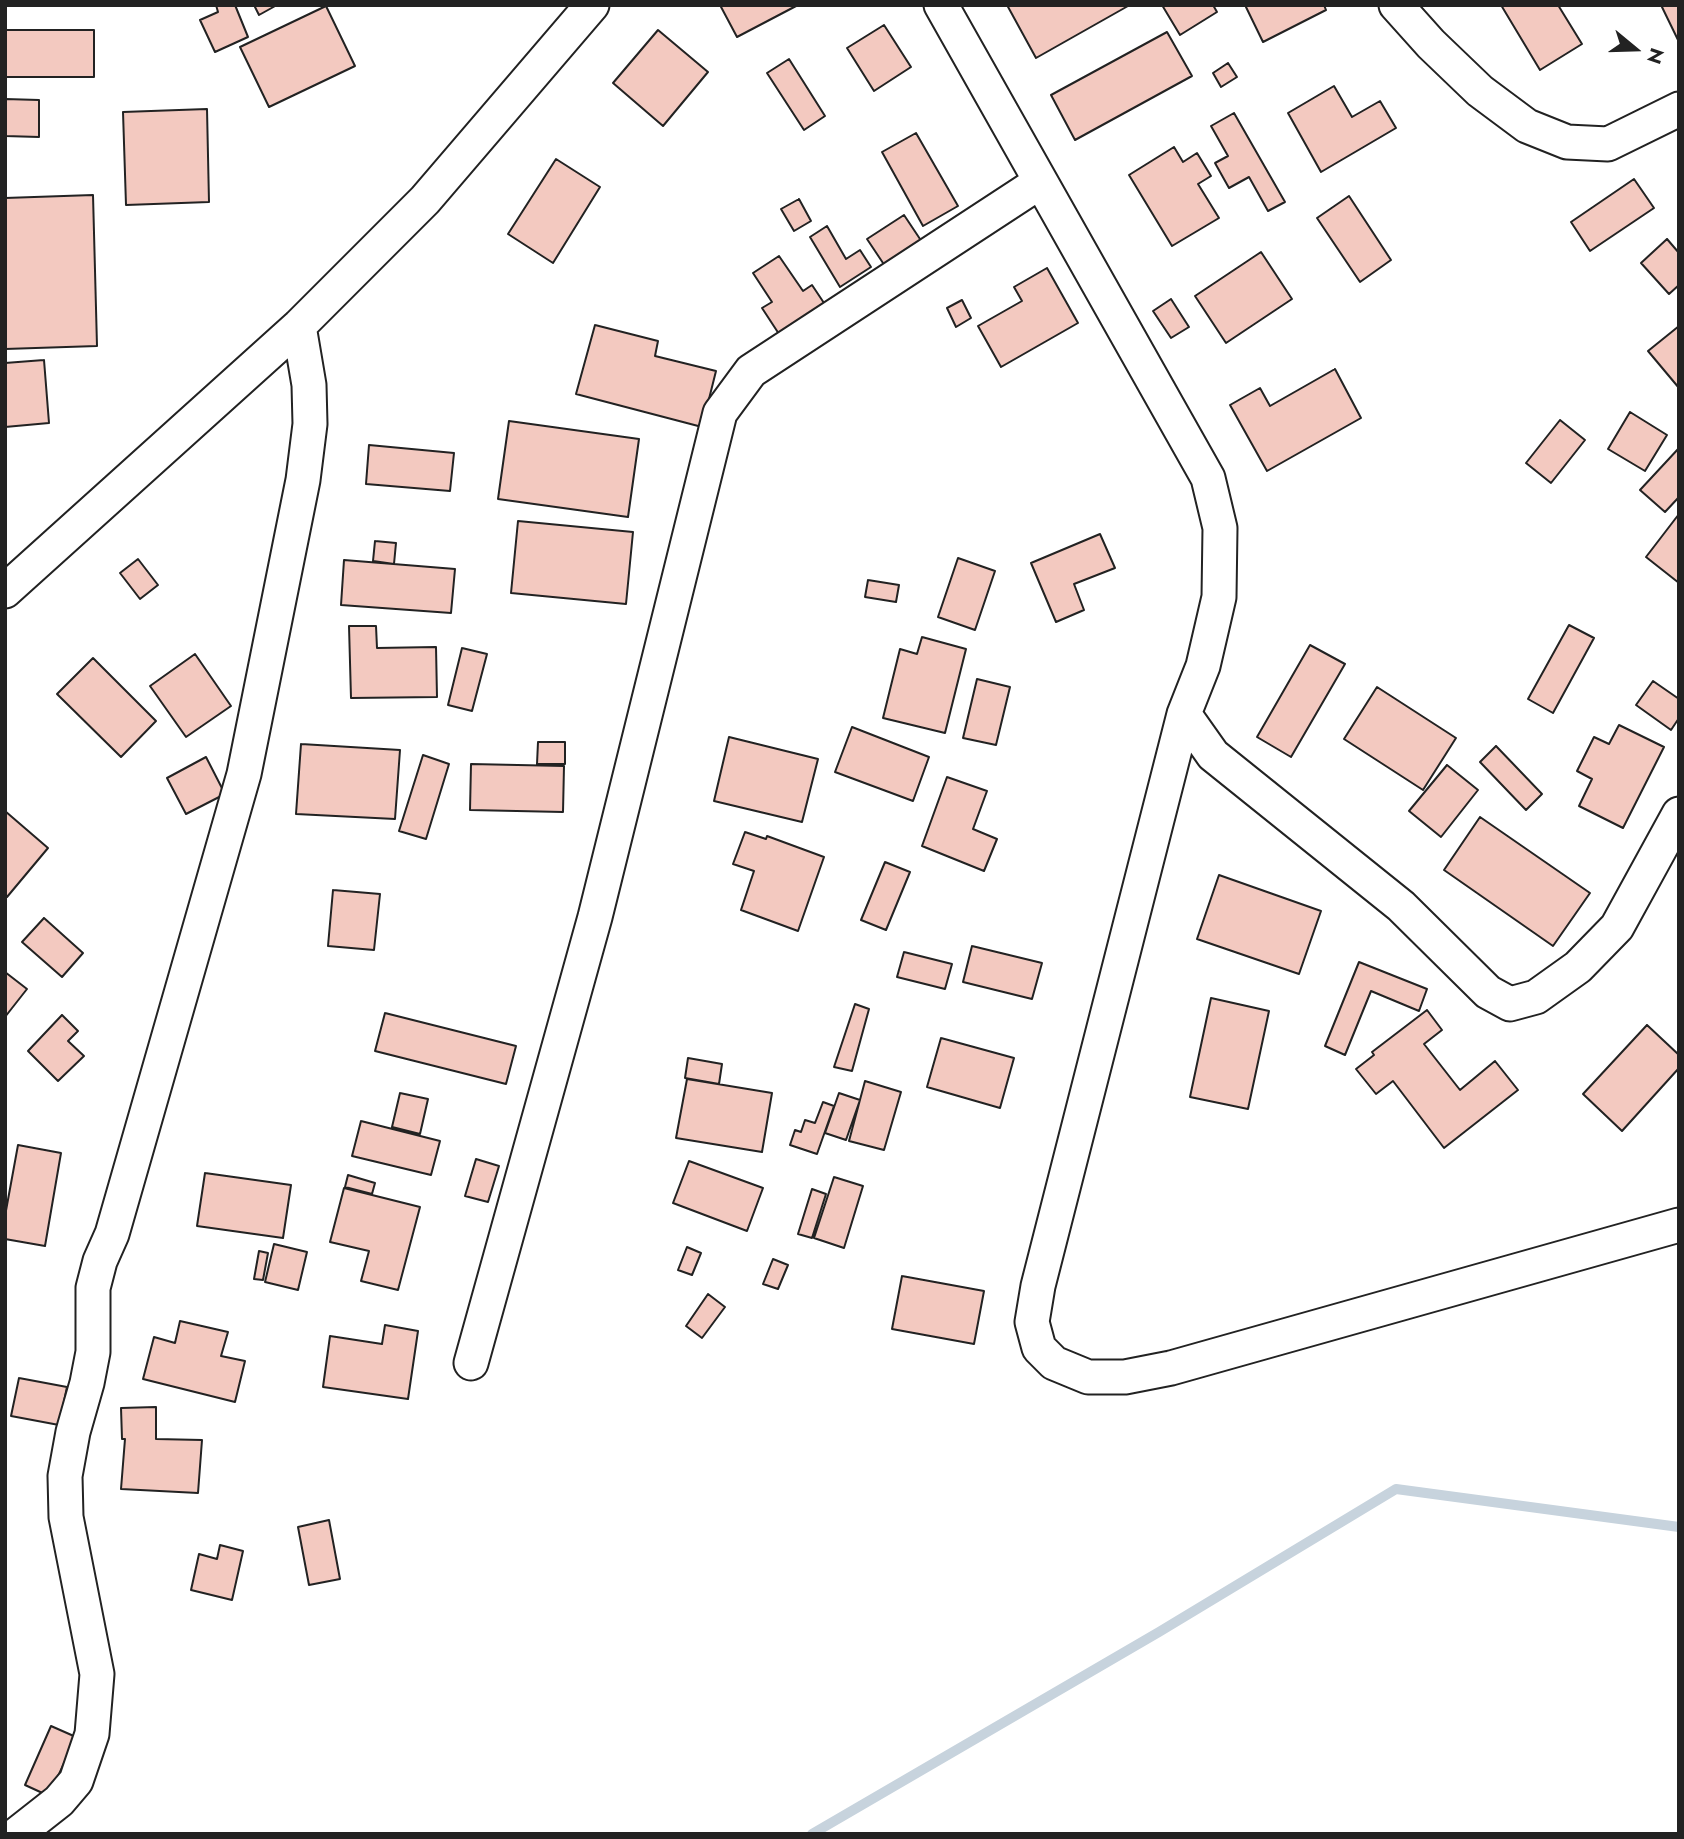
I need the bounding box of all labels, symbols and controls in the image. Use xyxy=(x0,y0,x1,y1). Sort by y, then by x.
north arrow xyxy=(1600,14,1670,84)
text: N xyxy=(1640,44,1671,68)

